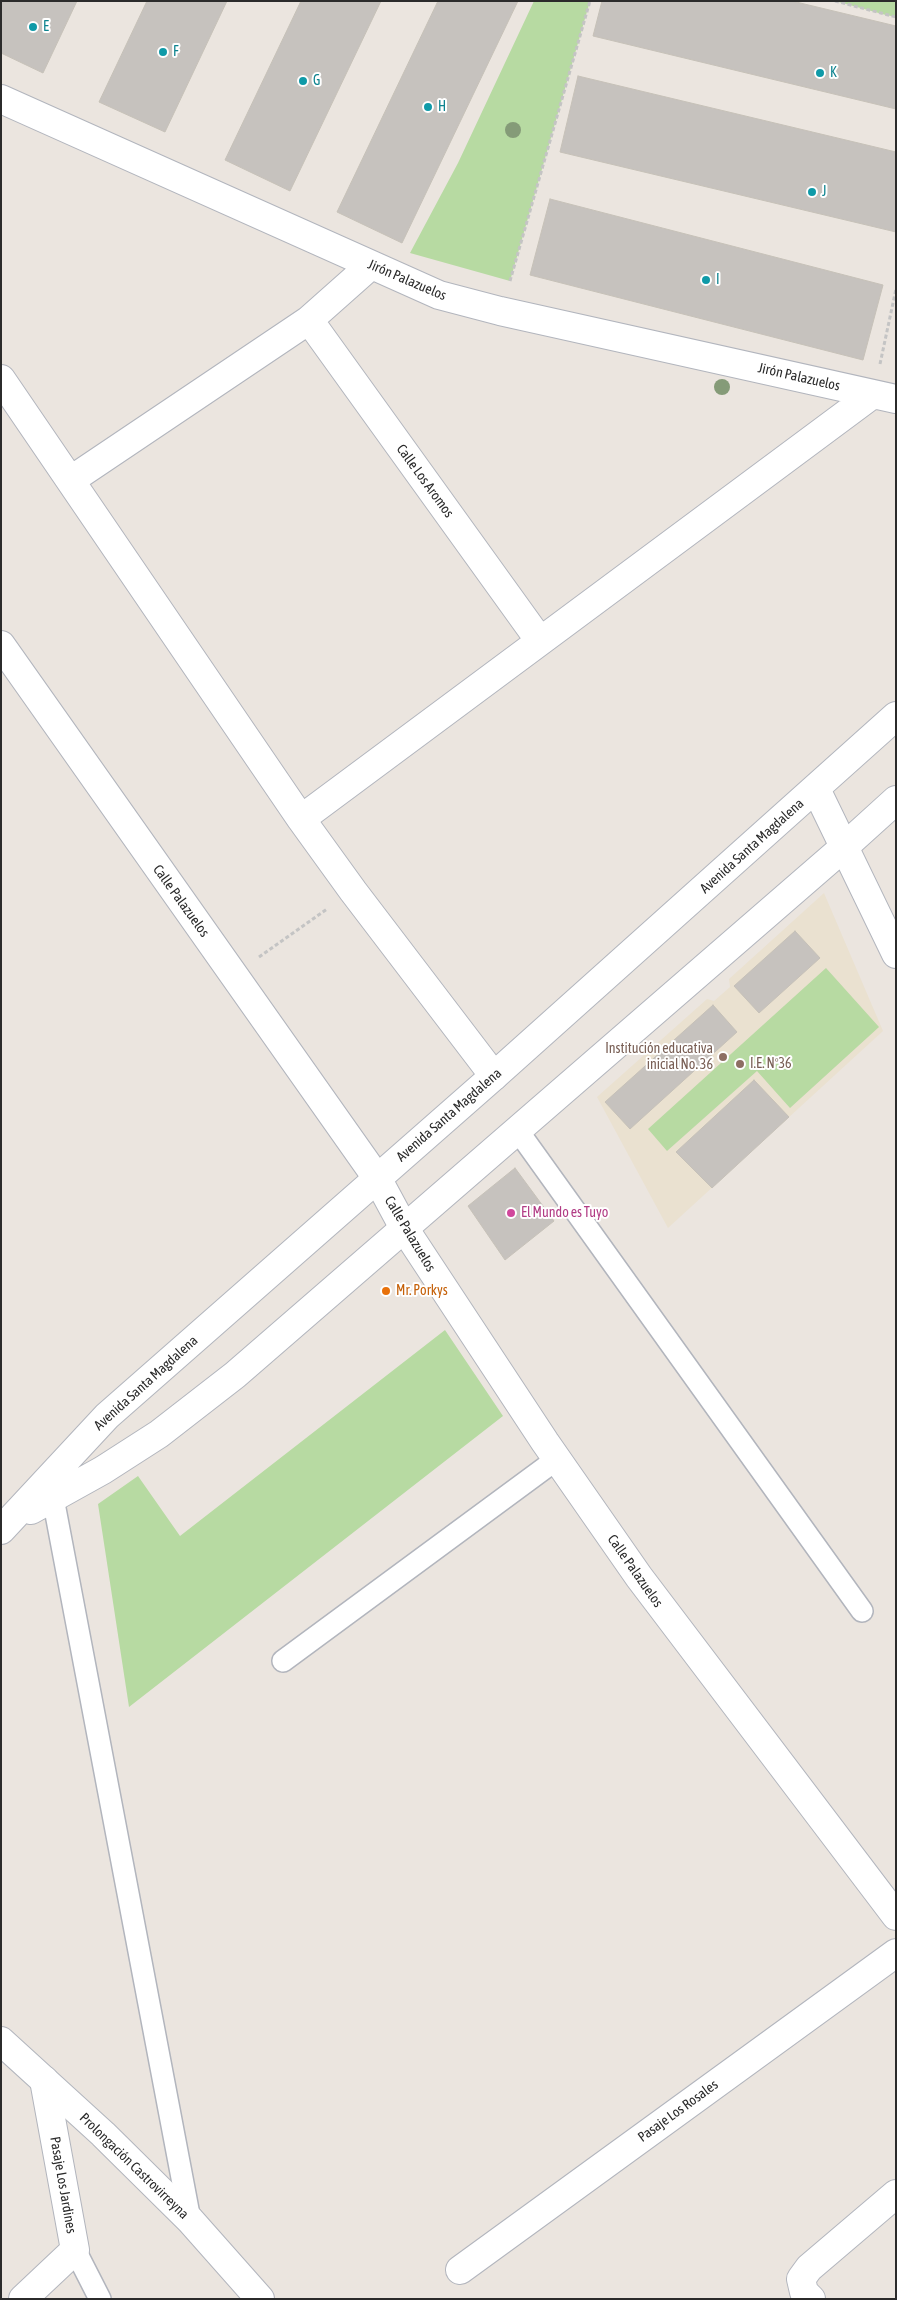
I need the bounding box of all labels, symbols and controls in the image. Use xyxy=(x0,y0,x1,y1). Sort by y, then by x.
place label: E xyxy=(43,19,49,35)
marker: E xyxy=(27,21,39,33)
place label: F xyxy=(173,44,179,60)
marker: F xyxy=(157,46,169,58)
place label: K xyxy=(830,65,837,81)
marker: K xyxy=(814,67,826,79)
place label: G xyxy=(313,73,320,89)
marker: G xyxy=(297,75,309,87)
place label: H xyxy=(438,99,446,115)
marker: H xyxy=(422,101,434,113)
place label: J xyxy=(822,184,826,200)
marker: J xyxy=(806,186,818,198)
street label: Jirón Palazuelos xyxy=(365,256,449,304)
place label: I xyxy=(716,272,720,288)
marker: I xyxy=(700,274,712,286)
street label: Jirón Palazuelos xyxy=(756,359,842,395)
street label: Calle Los Aromos xyxy=(393,441,457,521)
street label: Avenida Santa Magdalena xyxy=(697,795,807,897)
street label: Calle Palazuelos xyxy=(149,862,213,940)
place label: Institución educativa inicial No. 36 xyxy=(605,1041,713,1074)
marker: Institución educativa inicial No. 36 xyxy=(717,1051,729,1063)
place label: I.E. Nº36 xyxy=(750,1056,792,1072)
marker: I.E. Nº36 xyxy=(734,1058,746,1070)
street label: Avenida Santa Magdalena xyxy=(393,1065,505,1165)
street label: Calle Palazuelos xyxy=(381,1193,439,1275)
place label: El Mundo es Tuyo xyxy=(521,1205,608,1221)
marker: El Mundo es Tuyo xyxy=(505,1207,517,1219)
place label: Mr. Porkys xyxy=(396,1283,448,1299)
marker: Mr. Porkys xyxy=(380,1285,392,1297)
street label: Avenida Santa Magdalena xyxy=(91,1332,201,1434)
street label: Calle Palazuelos xyxy=(604,1531,666,1611)
street label: Pasaje Los Rosales xyxy=(635,2076,721,2146)
street label: Prolongación Castrovirreyna xyxy=(76,2109,192,2223)
street label: Pasaje Los Jardines xyxy=(46,2135,80,2235)

